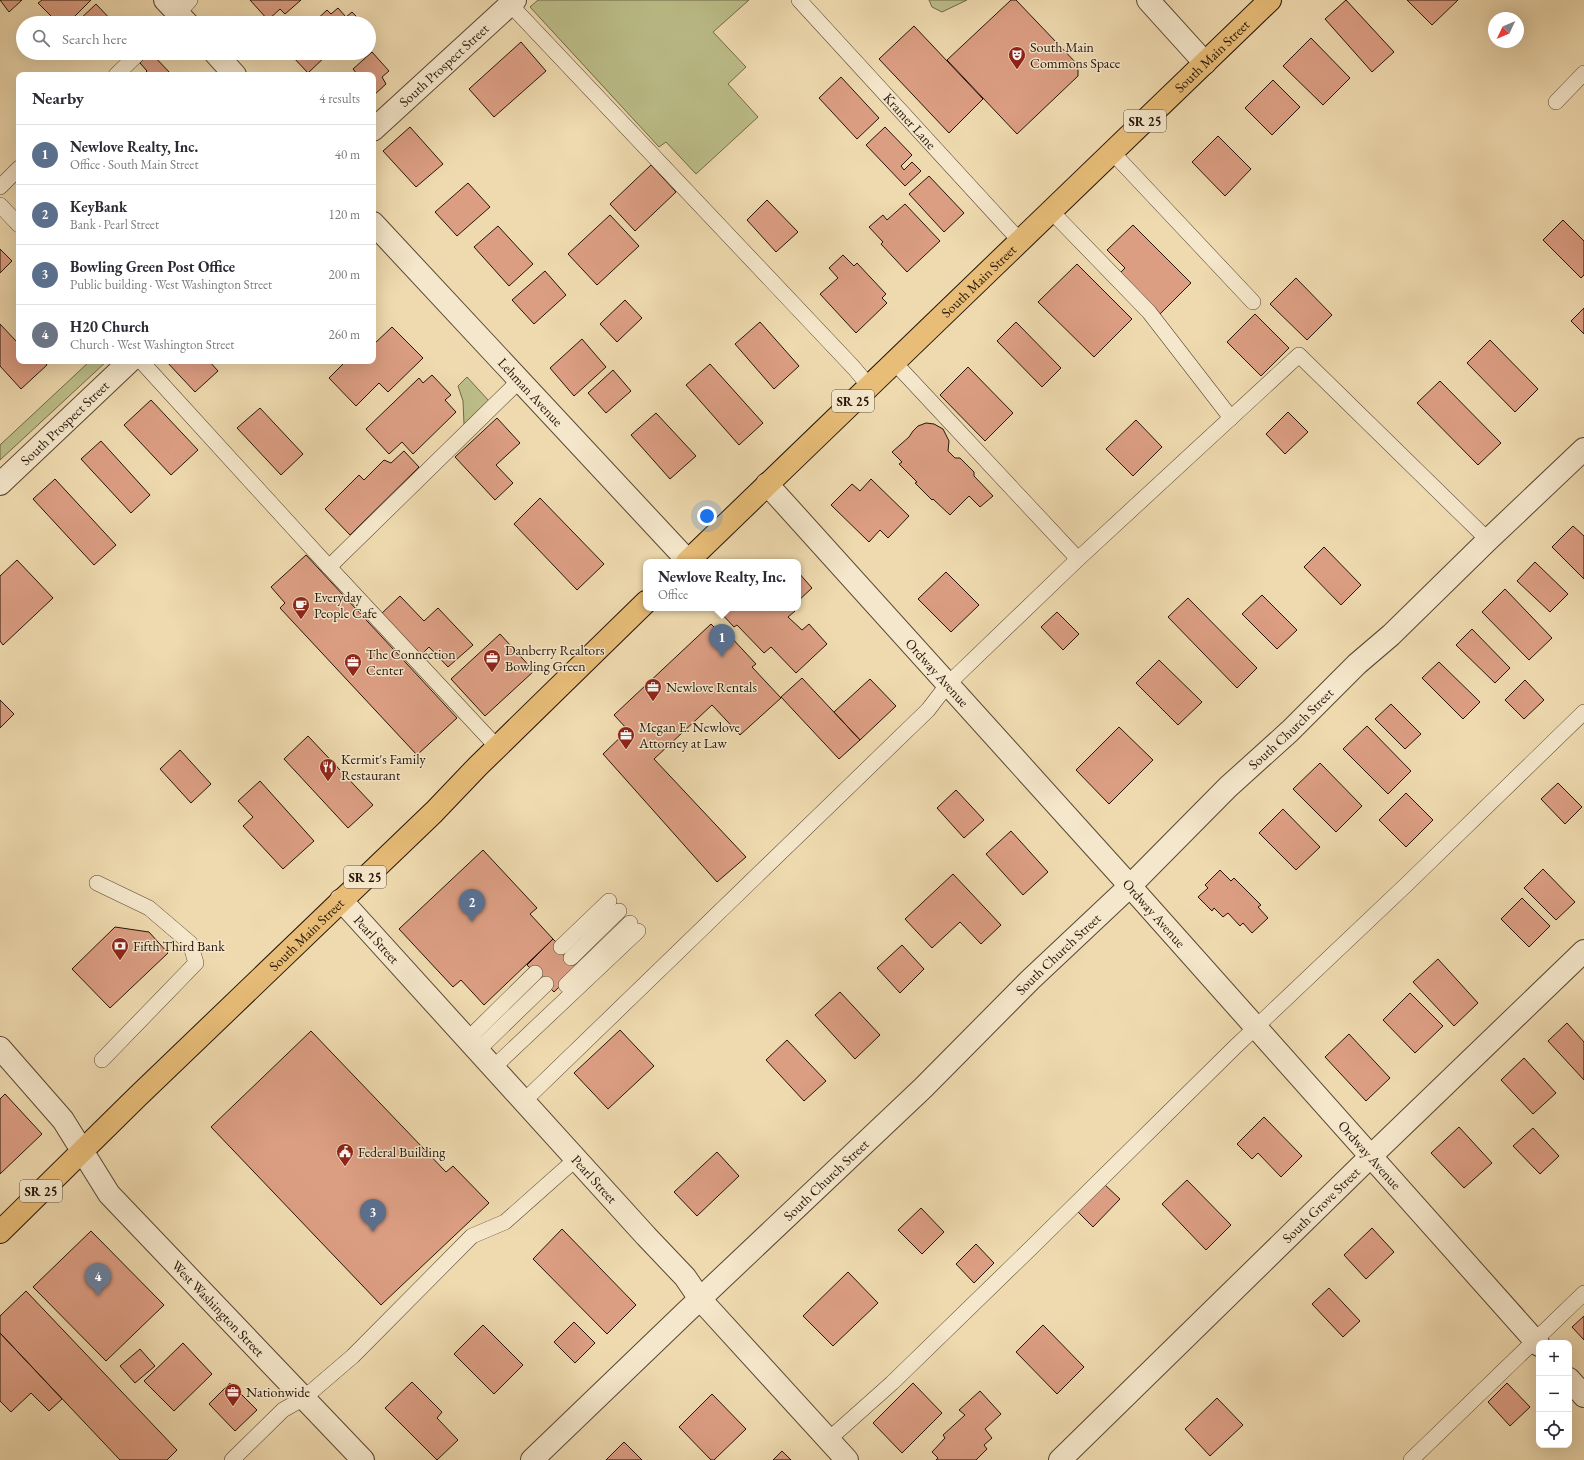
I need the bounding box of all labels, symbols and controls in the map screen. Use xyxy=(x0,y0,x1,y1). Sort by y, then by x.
north arrow xyxy=(1488,12,1524,48)
street label: South Main Street xyxy=(1170,15,1254,96)
search box xyxy=(16,16,376,60)
street label: South Prospect Street xyxy=(395,19,493,111)
icon: search xyxy=(30,27,52,49)
text: Search here xyxy=(62,29,127,48)
place label: South Main Commons Space xyxy=(1030,38,1121,72)
theatre icon: South Main Commons Space xyxy=(1007,45,1027,70)
text: Nearby xyxy=(32,87,84,109)
street label: Kramer Lane xyxy=(879,89,941,153)
text: 4 results xyxy=(319,90,360,107)
road number: SR 25 xyxy=(1124,110,1166,132)
text: Newlove Realty, Inc. xyxy=(70,137,198,156)
text: 1 xyxy=(42,146,48,163)
text: 40 m xyxy=(335,146,360,163)
text: Office · South Main Street xyxy=(70,156,198,173)
text: KeyBank xyxy=(70,197,127,216)
text: 2 xyxy=(42,206,48,223)
text: 120 m xyxy=(329,206,360,223)
text: Bank · Pearl Street xyxy=(70,216,159,233)
street label: South Main Street xyxy=(937,240,1020,321)
text: Bowling Green Post Office xyxy=(70,257,235,276)
text: 3 xyxy=(42,266,48,283)
text: 200 m xyxy=(329,266,360,283)
text: Public building · West Washington Street xyxy=(70,276,272,293)
text: H20 Church xyxy=(70,317,149,336)
text: 4 xyxy=(42,326,48,343)
text: 260 m xyxy=(329,326,360,343)
text: Church · West Washington Street xyxy=(70,336,234,353)
street label: Lehman Avenue xyxy=(494,354,567,431)
street label: South Prospect Street xyxy=(17,376,113,469)
road number: SR 25 xyxy=(832,390,874,412)
your location xyxy=(697,506,717,526)
popup xyxy=(643,559,801,611)
text: Newlove Realty, Inc. xyxy=(658,567,786,586)
text: Office xyxy=(658,586,688,603)
place label: Everyday People Cafe xyxy=(314,588,378,622)
cafe icon: Everyday People Cafe xyxy=(291,595,311,620)
pin: 1 xyxy=(709,624,735,657)
street label: Ordway Avenue xyxy=(902,634,973,711)
place label: Danberry Realtors Bowling Green xyxy=(505,641,605,675)
place label: The Connection Center xyxy=(366,645,456,679)
office icon: Danberry Realtors Bowling Green xyxy=(482,648,502,673)
office icon: The Connection Center xyxy=(343,652,363,677)
office icon: Newlove Rentals xyxy=(643,677,663,702)
place label: Newlove Rentals xyxy=(666,678,757,696)
street label: South Church Street xyxy=(1244,683,1338,773)
place label: Megan E. Newlove Attorney at Law xyxy=(638,718,741,752)
office icon: Megan E. Newlove Attorney at Law xyxy=(616,725,636,750)
place label: Kermit's Family Restaurant xyxy=(341,750,427,784)
restaurant icon: Kermit's Family Restaurant xyxy=(318,757,338,782)
road number: SR 25 xyxy=(344,866,386,888)
street label: Ordway Avenue xyxy=(1119,875,1190,952)
pin: 2 xyxy=(459,889,485,922)
street label: South Main Street xyxy=(265,894,348,975)
street label: South Church Street xyxy=(1011,909,1105,999)
street label: Pearl Street xyxy=(350,911,404,968)
bank icon: Fifth Third Bank xyxy=(110,936,130,961)
place label: Fifth Third Bank xyxy=(133,937,225,955)
street label: Ordway Avenue xyxy=(1334,1117,1406,1194)
street label: South Church Street xyxy=(779,1135,873,1225)
public building icon: Federal Building xyxy=(335,1142,355,1167)
place label: Federal Building xyxy=(358,1143,446,1161)
street label: Pearl Street xyxy=(568,1151,622,1208)
street label: South Grove Street xyxy=(1278,1162,1364,1247)
road number: SR 25 xyxy=(20,1180,62,1202)
pin: 3 xyxy=(360,1199,386,1232)
street label: West Washington Street xyxy=(168,1256,269,1361)
pin: 4 xyxy=(85,1263,111,1296)
map controls xyxy=(1536,1340,1572,1448)
button: + xyxy=(1536,1340,1572,1376)
button: − xyxy=(1536,1376,1572,1412)
office icon: Nationwide xyxy=(223,1382,243,1407)
place label: Nationwide xyxy=(246,1383,311,1401)
button: locate xyxy=(1536,1412,1572,1448)

